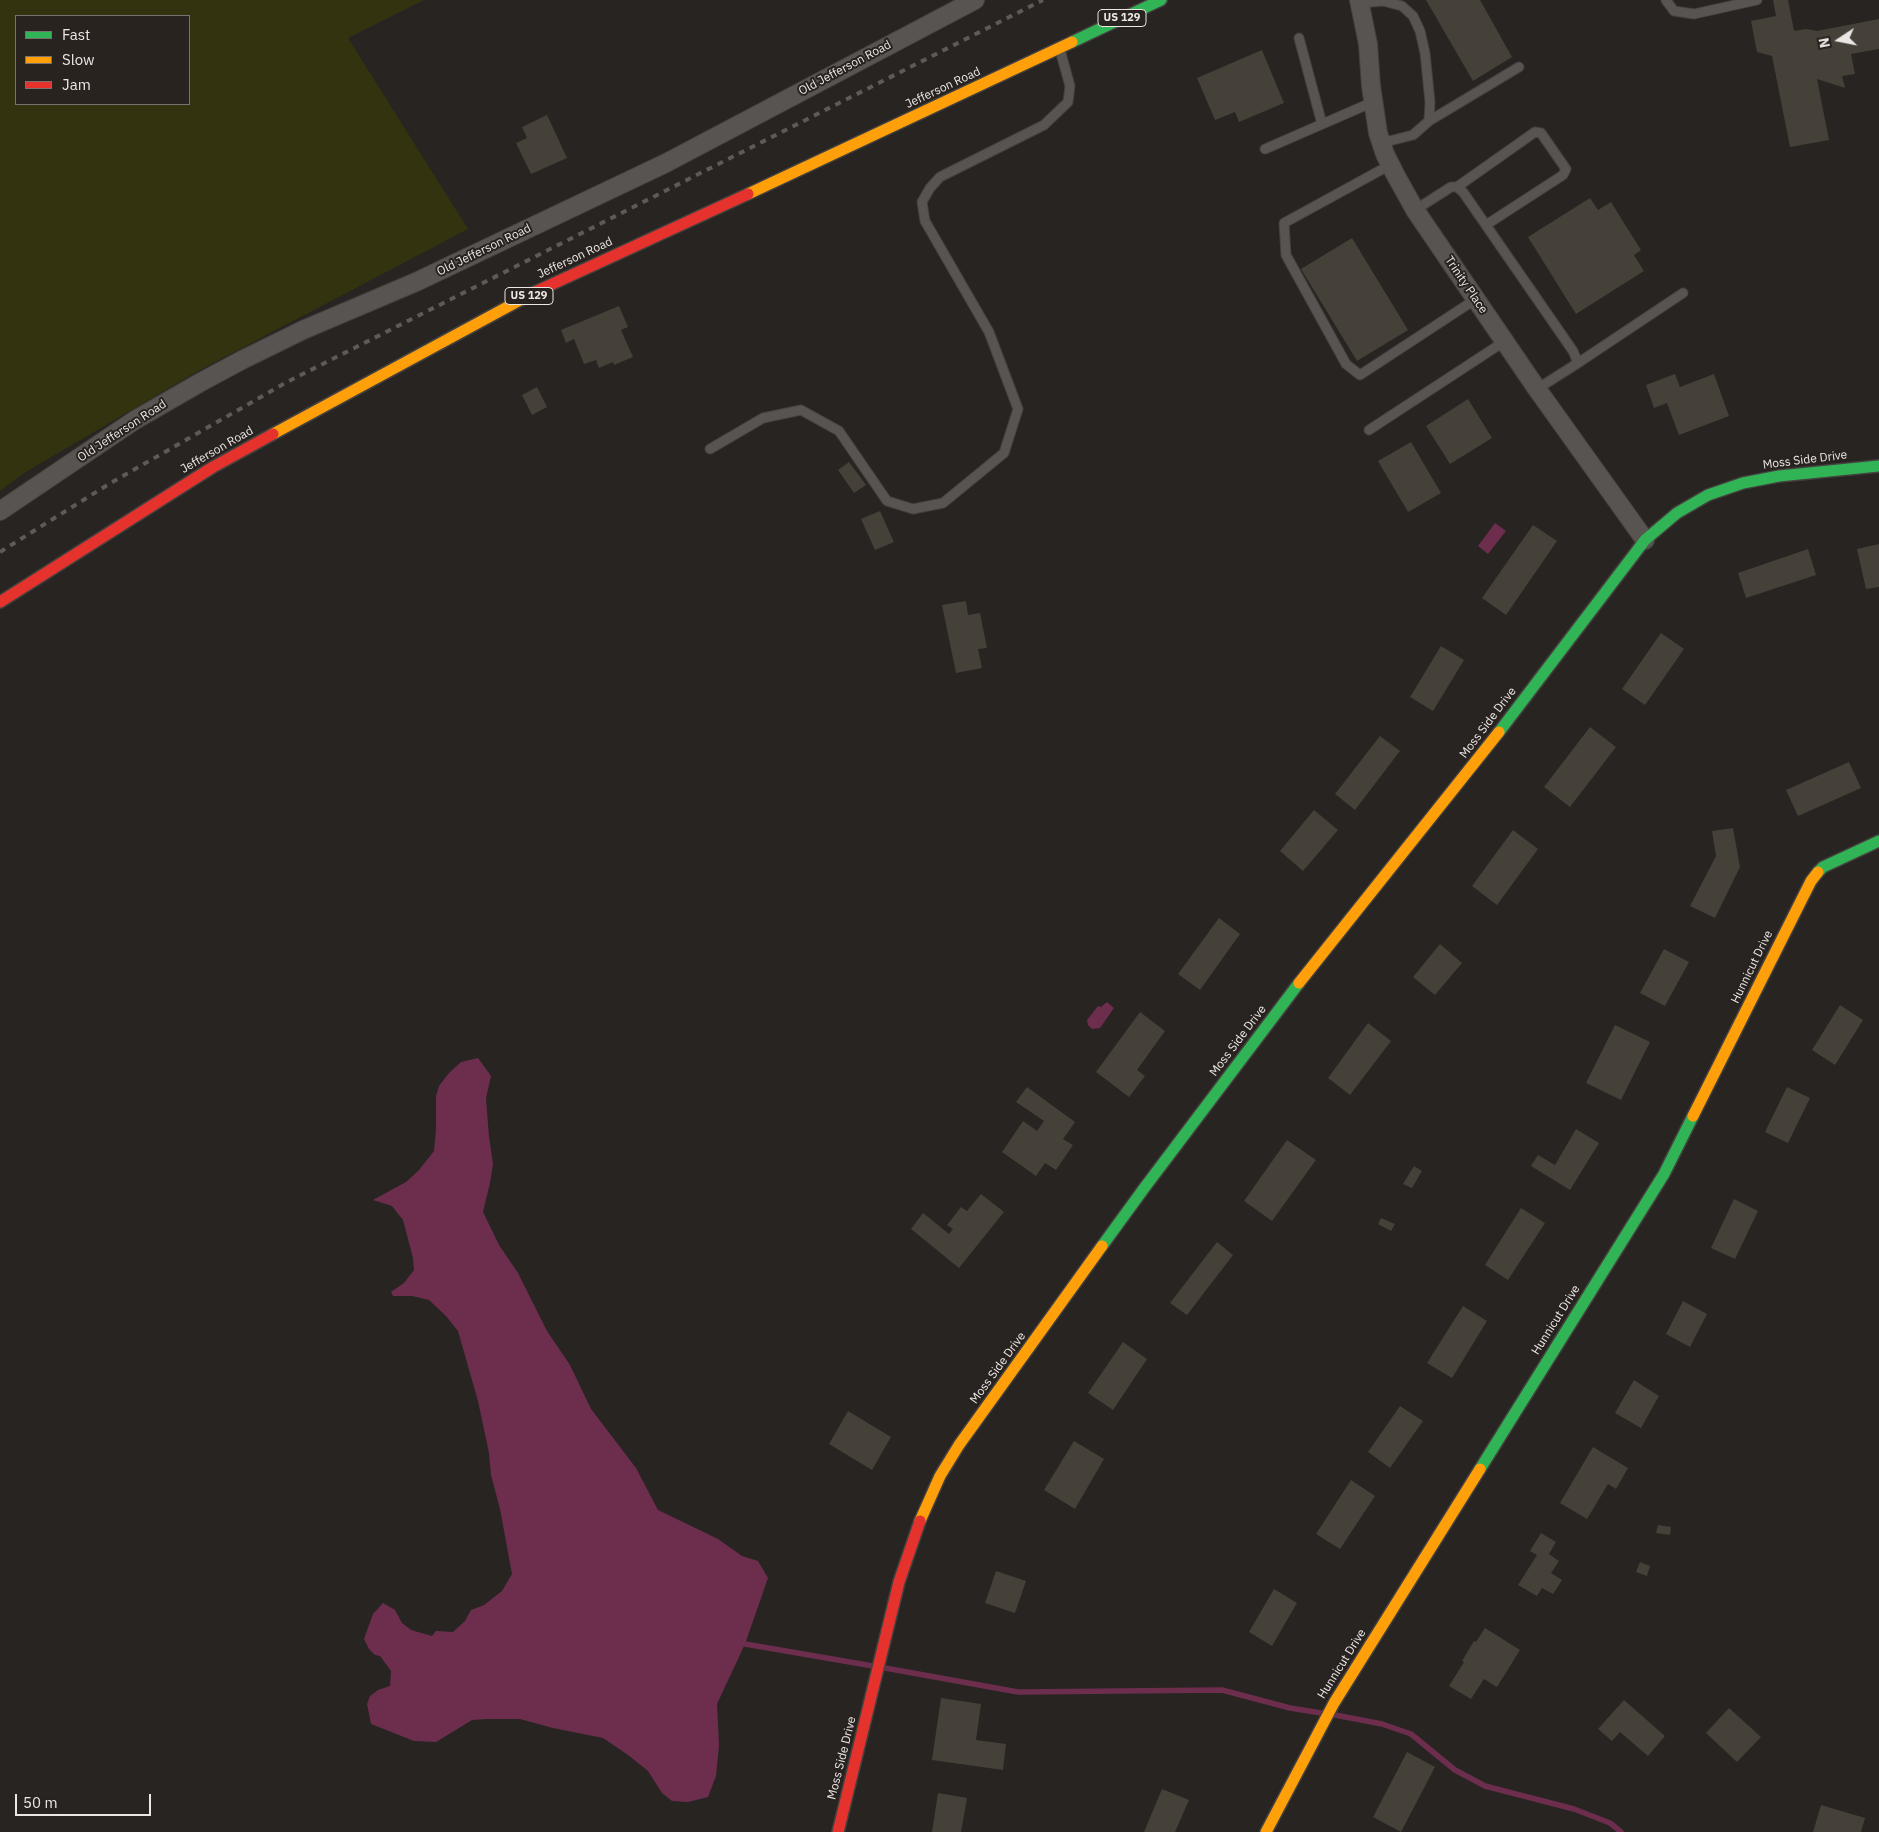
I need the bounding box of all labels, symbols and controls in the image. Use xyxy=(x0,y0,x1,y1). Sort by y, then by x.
road number: US 129 xyxy=(1098,10,1146,27)
legend xyxy=(15,15,190,105)
north arrow xyxy=(1814,15,1864,65)
text: Fast xyxy=(62,25,90,44)
text: N xyxy=(1814,36,1834,50)
street label: Old Jefferson Road xyxy=(796,38,894,98)
text: Slow xyxy=(62,50,95,69)
street label: Jefferson Road xyxy=(903,64,983,112)
text: Jam xyxy=(62,75,91,94)
street label: Old Jefferson Road xyxy=(435,221,533,279)
street label: Jefferson Road xyxy=(535,234,615,282)
street label: Trinity Place xyxy=(1442,254,1490,316)
road number: US 129 xyxy=(505,288,553,304)
street label: Old Jefferson Road xyxy=(75,397,169,465)
street label: Jefferson Road xyxy=(178,423,256,477)
street label: Moss Side Drive xyxy=(1762,448,1848,472)
street label: Moss Side Drive xyxy=(1457,685,1519,761)
street label: Hunnicut Drive xyxy=(1728,928,1776,1006)
street label: Moss Side Drive xyxy=(1207,1003,1269,1079)
street label: Hunnicut Drive xyxy=(1529,1282,1583,1358)
street label: Moss Side Drive xyxy=(967,1329,1029,1407)
street label: Hunnicut Drive xyxy=(1315,1626,1369,1702)
street label: Moss Side Drive xyxy=(825,1715,859,1801)
scale bar xyxy=(18,1784,154,1816)
text: 50 m xyxy=(23,1793,58,1812)

